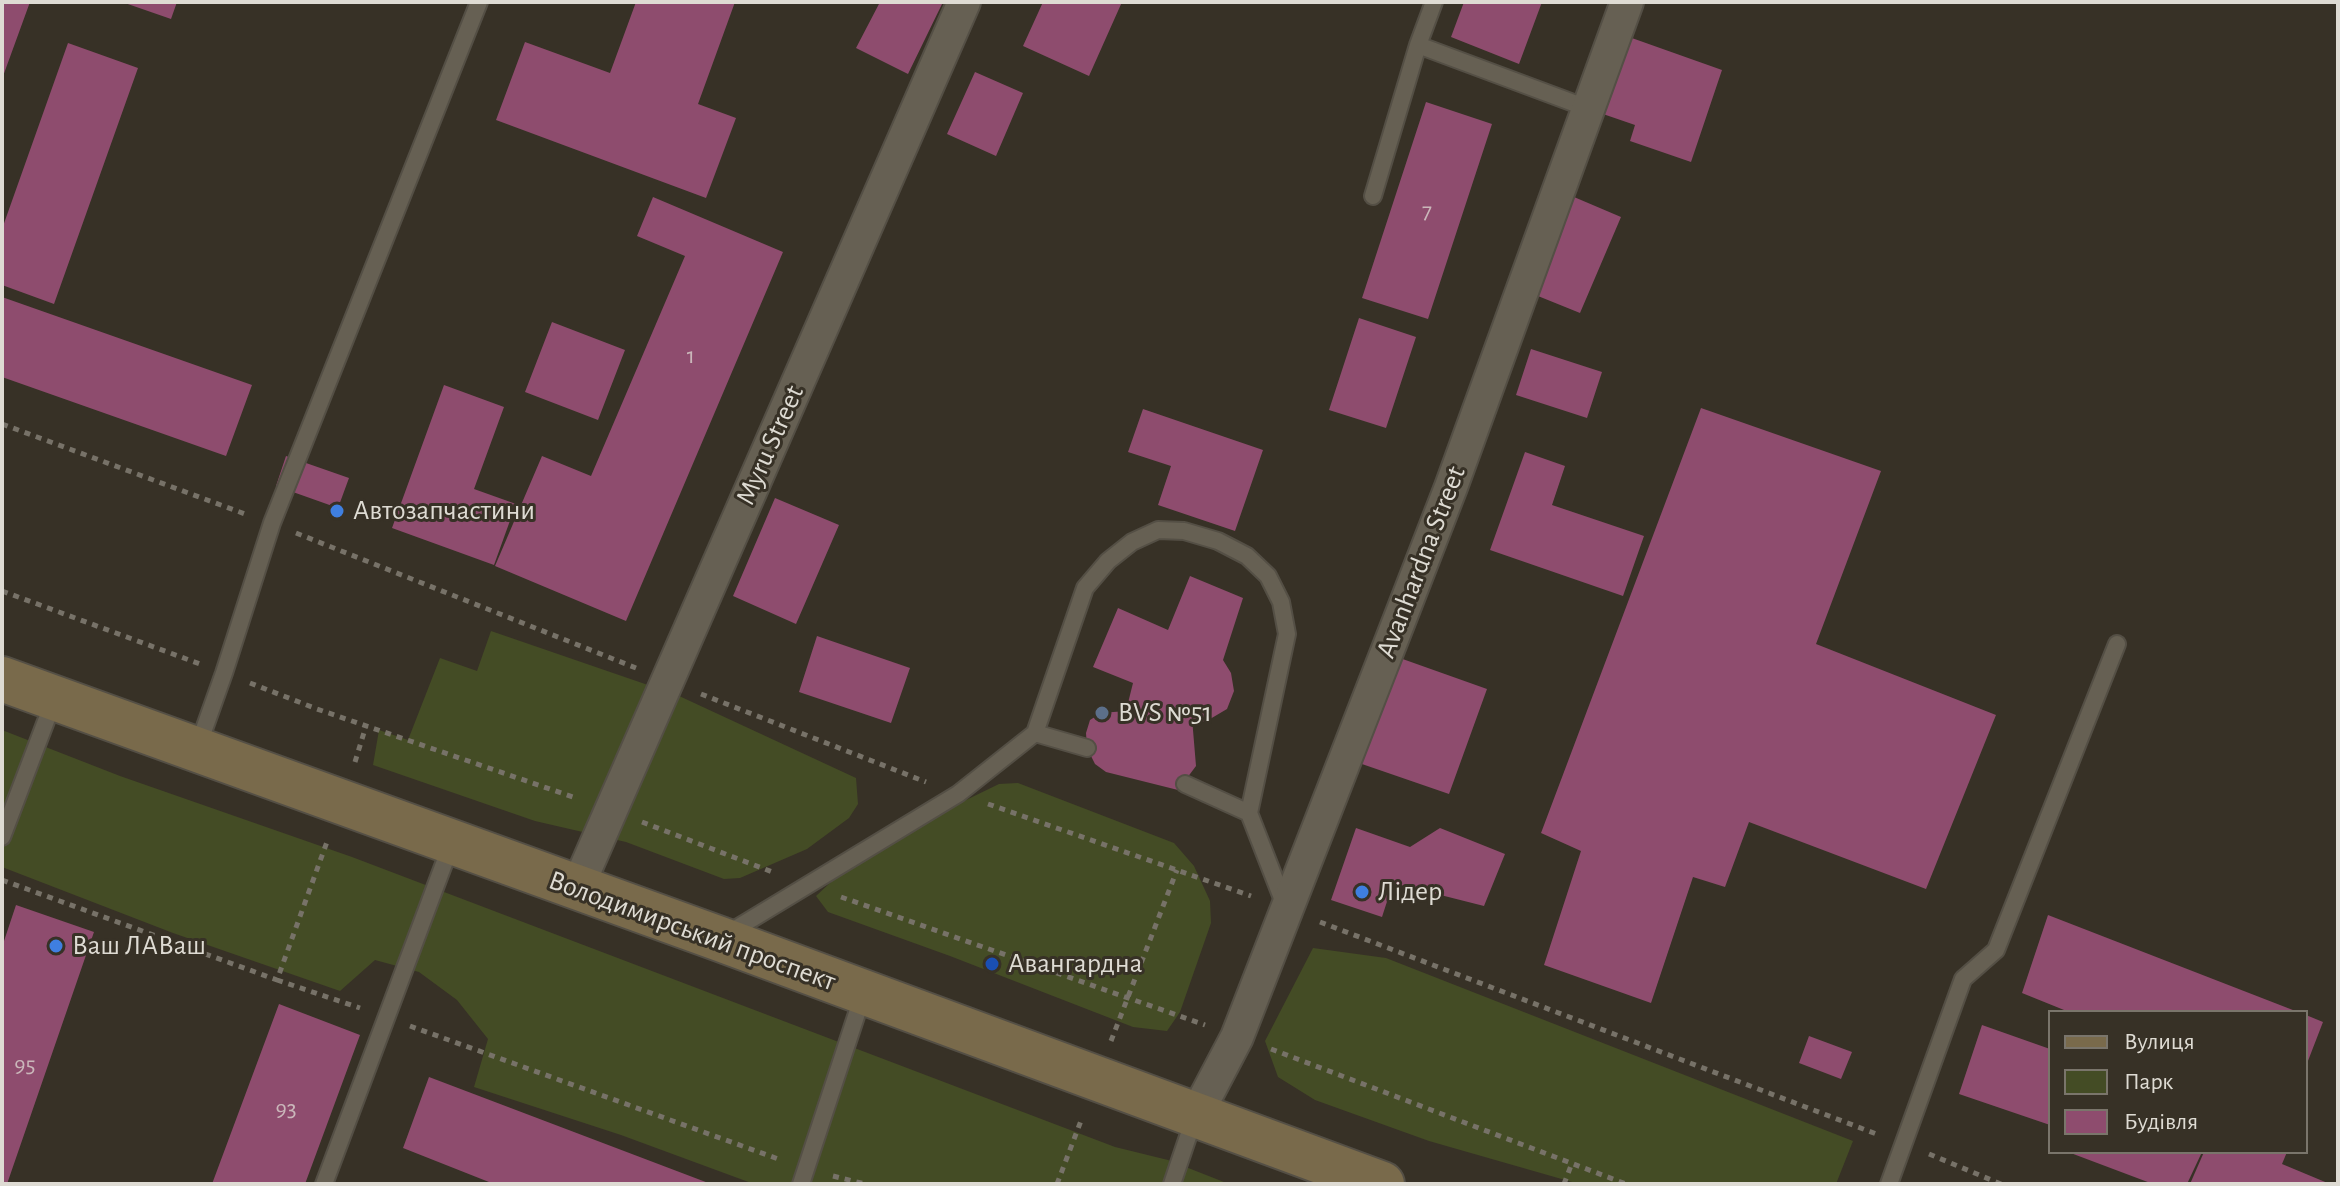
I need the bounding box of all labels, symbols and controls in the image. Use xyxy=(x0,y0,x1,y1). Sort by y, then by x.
house number: 7 xyxy=(1422,197,1432,225)
house number: 1 xyxy=(687,342,695,370)
street label: Myru Street xyxy=(729,380,811,510)
street label: Avanhardna Street xyxy=(1369,461,1473,663)
place label: Автозапчастини xyxy=(353,494,535,528)
marker: Автозапчастини xyxy=(328,502,346,520)
place label: BVS №51 xyxy=(1118,696,1212,730)
marker: BVS №51 xyxy=(1093,704,1111,722)
street label: Володимирський проспект xyxy=(544,863,840,999)
place label: Лідер xyxy=(1378,875,1442,909)
marker: Лідер xyxy=(1353,883,1371,901)
place label: Ваш ЛАВаш xyxy=(72,929,206,963)
marker: Ваш ЛАВаш xyxy=(47,937,65,955)
place label: Авангардна xyxy=(1008,947,1142,981)
marker: Авангардна xyxy=(983,955,1001,973)
legend xyxy=(2048,1010,2308,1154)
text: Вулиця xyxy=(2124,1030,2195,1054)
house number: 95 xyxy=(14,1051,36,1079)
text: Парк xyxy=(2124,1070,2173,1094)
house number: 93 xyxy=(275,1095,297,1123)
text: Будівля xyxy=(2124,1110,2198,1134)

